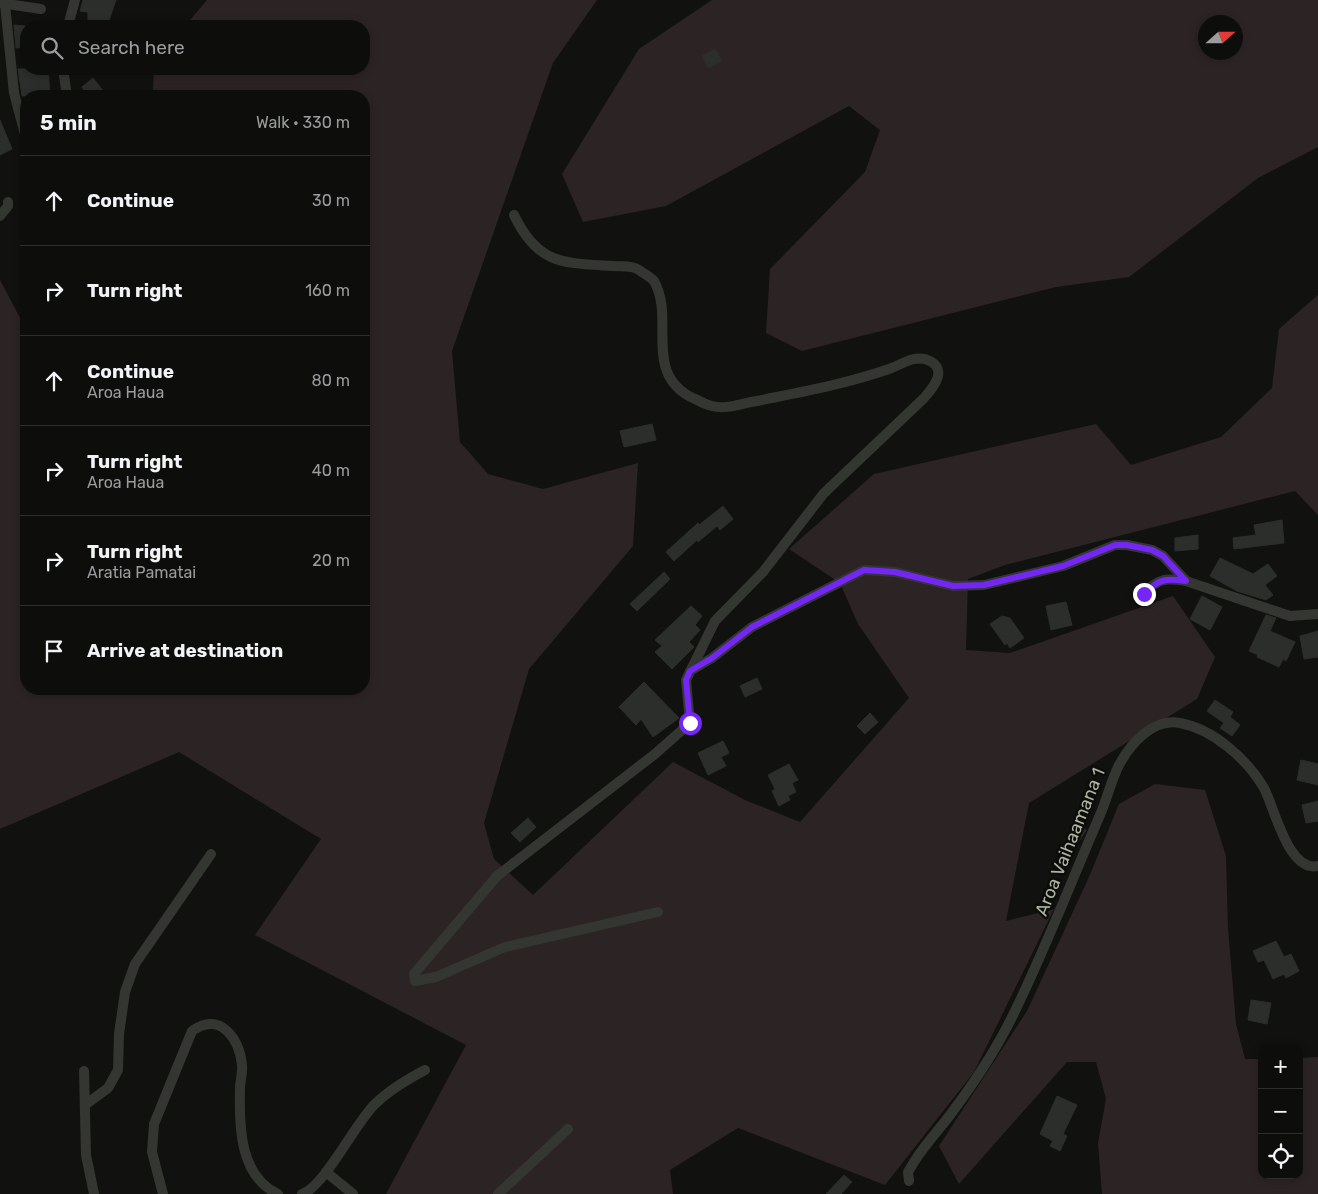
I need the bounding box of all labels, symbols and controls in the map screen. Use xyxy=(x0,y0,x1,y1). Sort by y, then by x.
north arrow xyxy=(1198,15,1243,60)
search box xyxy=(20,20,370,75)
icon: search xyxy=(38,34,66,62)
text: Search here xyxy=(78,36,185,59)
text: 5 min xyxy=(40,110,97,135)
text: Walk · 330 m xyxy=(256,113,350,132)
icon: ahead xyxy=(40,187,68,215)
text: Continue xyxy=(87,189,174,212)
text: 30 m xyxy=(312,191,350,210)
icon: right xyxy=(40,277,68,305)
text: Turn right xyxy=(87,279,182,302)
text: 160 m xyxy=(305,281,350,300)
text: Continue xyxy=(87,360,174,383)
icon: ahead xyxy=(40,367,68,395)
text: 80 m xyxy=(312,371,350,390)
text: Aroa Haua xyxy=(87,383,164,402)
text: Turn right xyxy=(87,450,182,473)
icon: right xyxy=(40,457,68,485)
text: 40 m xyxy=(312,461,350,480)
text: Aroa Haua xyxy=(87,473,164,492)
text: Turn right xyxy=(87,540,182,563)
icon: right xyxy=(40,547,68,575)
text: 20 m xyxy=(312,551,350,570)
text: Aratia Pamatai xyxy=(87,563,196,582)
route end xyxy=(1133,583,1156,606)
icon: arrive xyxy=(40,637,68,665)
text: Arrive at destination xyxy=(87,639,283,662)
route start xyxy=(679,712,702,735)
street label: Aroa Vaihaamana 1 xyxy=(1030,765,1110,919)
map controls xyxy=(1258,1044,1303,1179)
button: + xyxy=(1258,1044,1303,1089)
button: − xyxy=(1258,1089,1303,1134)
button: locate xyxy=(1258,1134,1303,1179)

